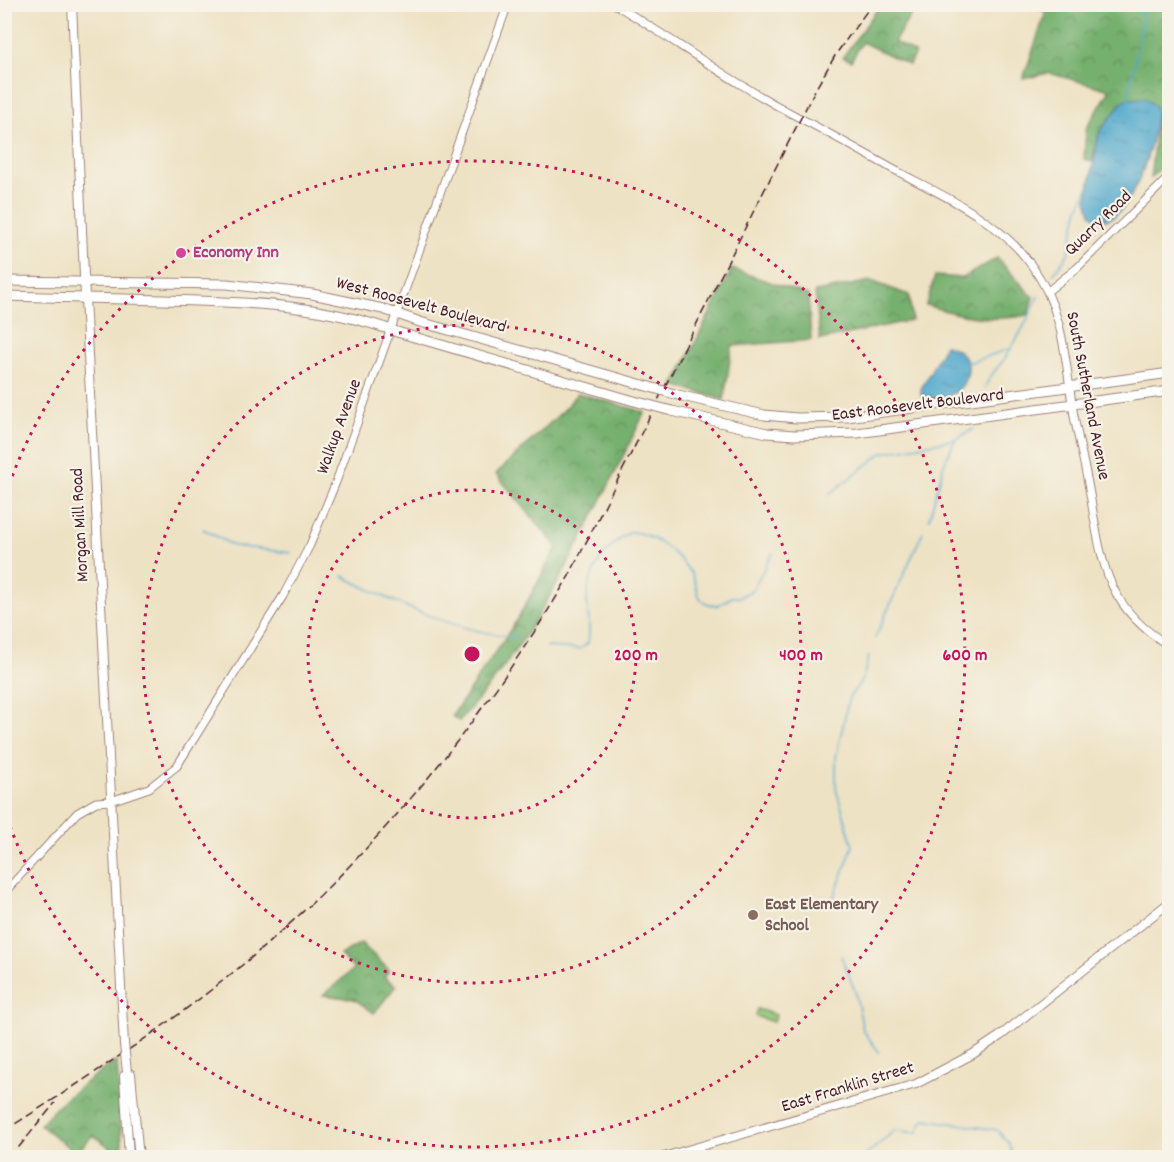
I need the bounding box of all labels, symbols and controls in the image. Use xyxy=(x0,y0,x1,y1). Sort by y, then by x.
street label: Quarry Road xyxy=(1060,185,1138,263)
place label: Economy Inn xyxy=(193,241,279,266)
marker: Economy Inn xyxy=(174,246,188,260)
street label: West Roosevelt Boulevard xyxy=(333,271,509,341)
street label: South Sutherland Avenue xyxy=(1058,310,1116,482)
street label: Walkup Avenue xyxy=(311,376,369,478)
street label: East Roosevelt Boulevard xyxy=(830,383,1006,429)
street label: Morgan Mill Road xyxy=(66,467,96,583)
centre of rings xyxy=(462,644,482,664)
text: 200 m xyxy=(614,644,658,669)
text: 400 m xyxy=(779,644,823,669)
text: 600 m xyxy=(943,644,987,669)
place label: East Elementary School xyxy=(765,893,879,939)
marker: East Elementary School xyxy=(746,908,760,922)
street label: East Franklin Street xyxy=(779,1056,918,1120)

